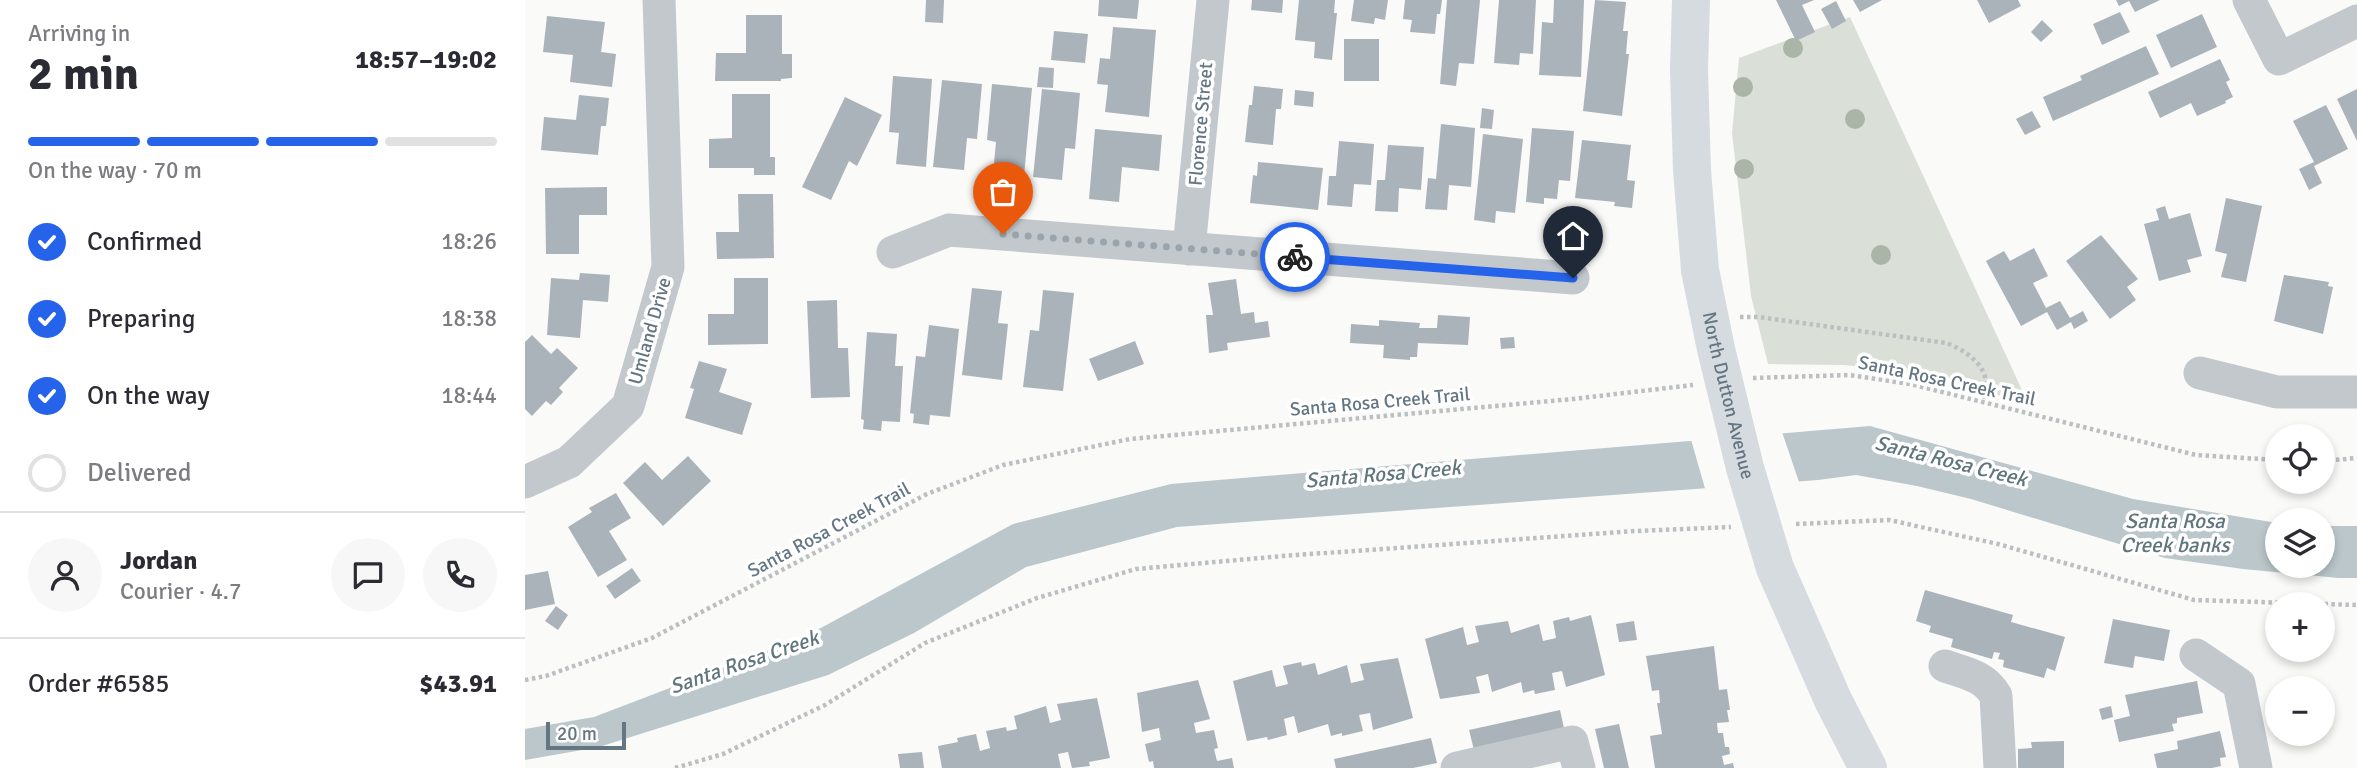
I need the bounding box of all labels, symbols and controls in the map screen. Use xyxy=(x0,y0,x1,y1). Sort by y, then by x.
text: Arriving in xyxy=(28,19,130,48)
text: 18:57–19:02 xyxy=(355,44,497,76)
text: 2 min xyxy=(28,46,139,102)
street label: Florence Street xyxy=(1184,61,1218,187)
text: On the way · 70 m xyxy=(28,156,202,185)
pin xyxy=(973,162,1033,234)
icon: bag xyxy=(984,173,1022,211)
pin xyxy=(1543,206,1603,278)
icon: home xyxy=(1554,217,1592,255)
courier xyxy=(1260,222,1330,292)
icon: check xyxy=(28,223,66,261)
text: Confirmed xyxy=(87,226,202,258)
text: 18:26 xyxy=(441,227,497,256)
icon: bike xyxy=(1276,238,1314,276)
street label: Umland Drive xyxy=(623,275,677,387)
icon: check xyxy=(28,300,66,338)
text: Preparing xyxy=(87,303,195,335)
text: 18:38 xyxy=(441,304,497,333)
street label: North Dutton Avenue xyxy=(1697,310,1760,482)
street label: Santa Rosa Creek Trail xyxy=(1856,350,2038,412)
icon: check xyxy=(28,377,66,415)
text: On the way xyxy=(87,380,210,412)
text: 18:44 xyxy=(441,381,497,410)
street label: Santa Rosa Creek Trail xyxy=(1289,382,1471,422)
map controls xyxy=(2265,424,2335,746)
button: locate xyxy=(2265,424,2335,494)
water label: Santa Rosa Creek xyxy=(1872,430,2032,493)
water label: Santa Rosa Creek xyxy=(1304,454,1464,494)
text: Delivered xyxy=(87,457,192,489)
street label: Santa Rosa Creek Trail xyxy=(744,477,914,583)
water label: Santa Rosa Creek banks xyxy=(2120,508,2231,558)
button: layers xyxy=(2265,508,2335,578)
button: person xyxy=(28,538,102,612)
button: chat xyxy=(331,538,405,612)
button: phone xyxy=(423,538,497,612)
text: Jordan xyxy=(120,545,197,577)
text: Courier · 4.7 xyxy=(120,577,241,606)
button: + xyxy=(2265,592,2335,662)
water label: Santa Rosa Creek xyxy=(666,624,824,700)
text: Order #6585 xyxy=(28,668,169,700)
text: $43.91 xyxy=(419,668,497,700)
button: − xyxy=(2265,676,2335,746)
scale bar xyxy=(546,719,627,751)
text: 20 m xyxy=(557,722,597,746)

